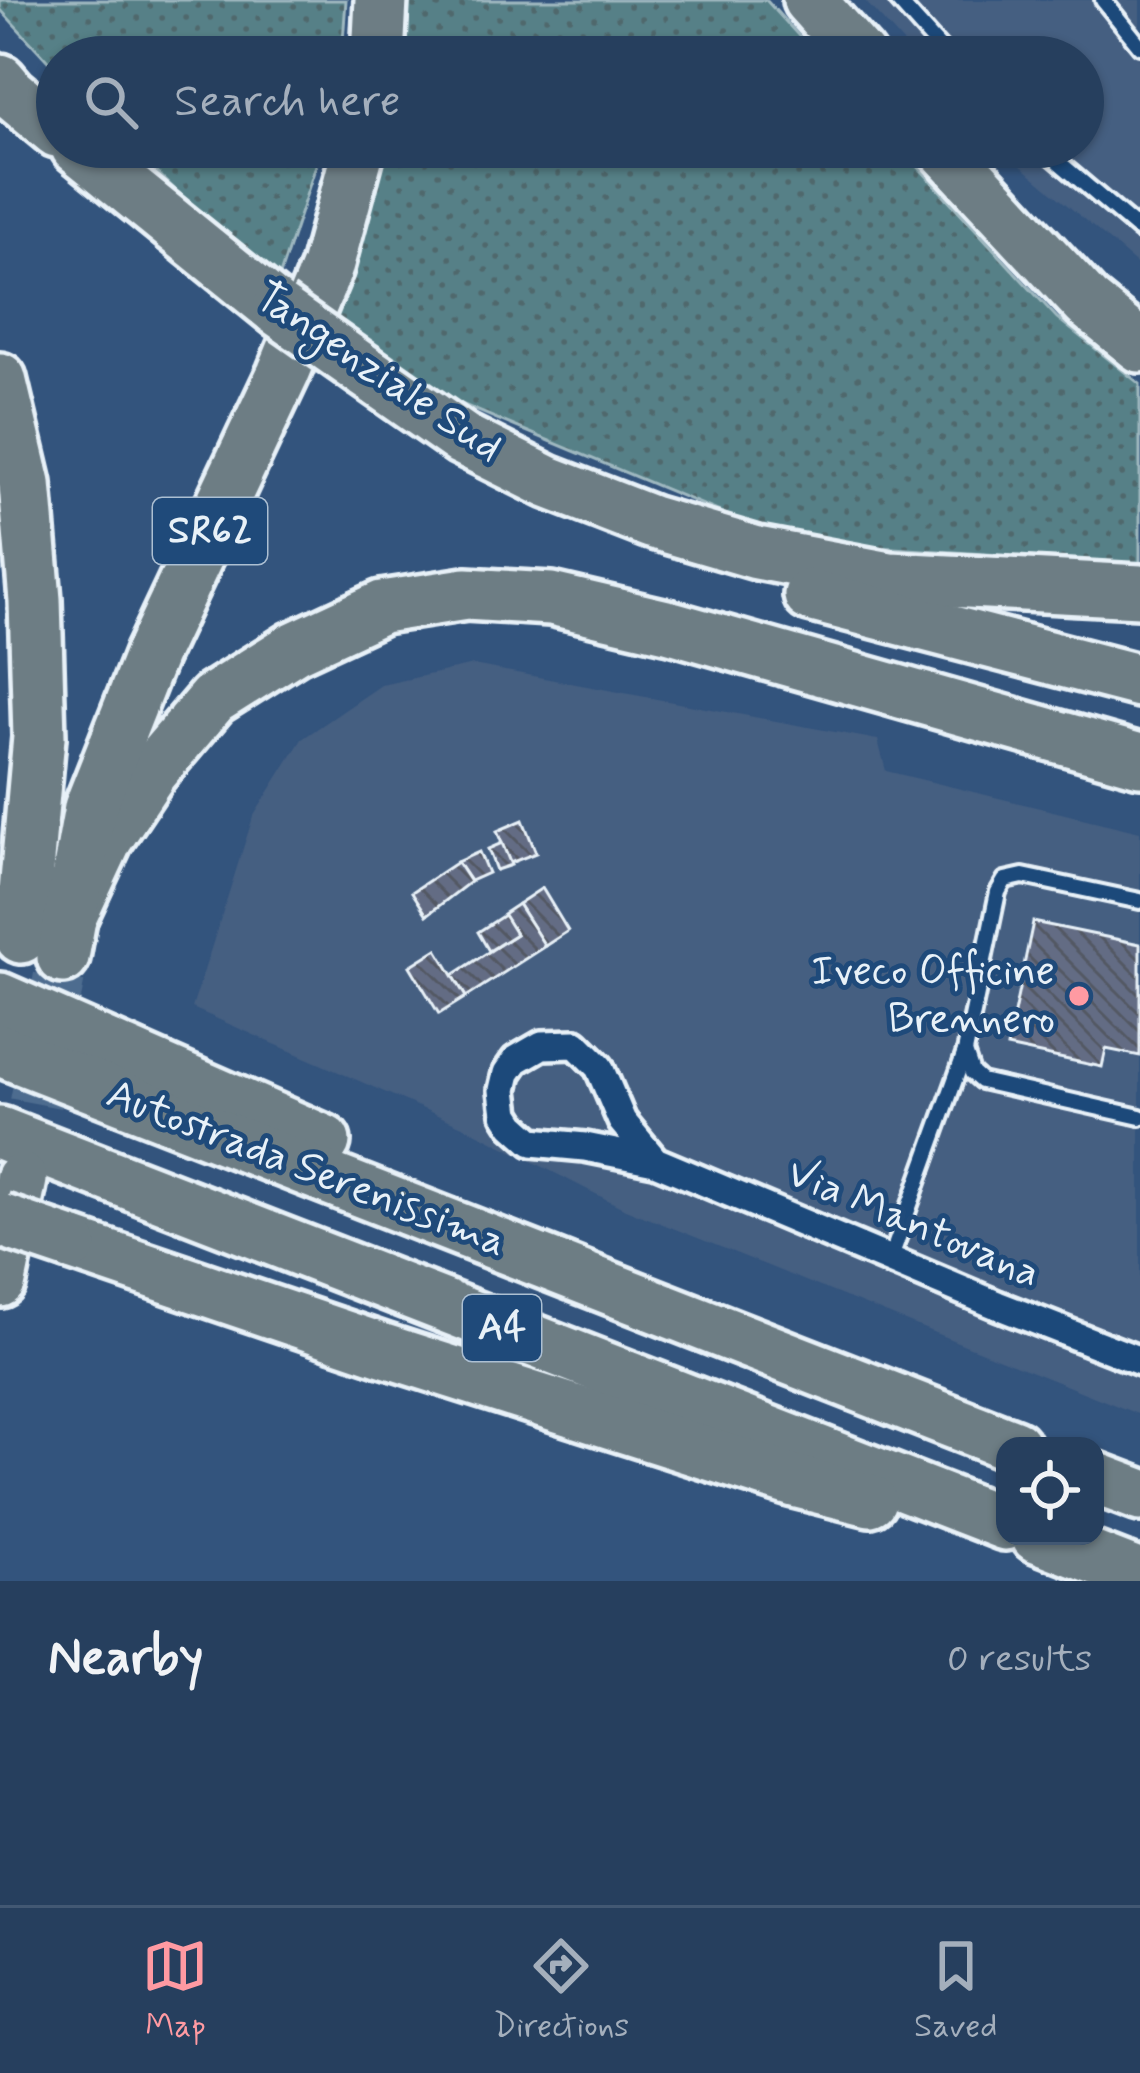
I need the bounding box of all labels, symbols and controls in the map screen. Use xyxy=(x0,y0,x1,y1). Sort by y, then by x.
search box xyxy=(36,36,1104,168)
icon: search xyxy=(78,69,144,135)
text: Search here xyxy=(174,73,401,132)
street label: Tangenziale Sud xyxy=(242,270,512,479)
road number: SR62 xyxy=(153,498,267,564)
place label: Iveco Officine Brennero xyxy=(811,945,1055,1048)
marker: Iveco Officine Brennero xyxy=(1066,983,1092,1009)
street label: Autostrada Serenissima xyxy=(98,1067,514,1271)
street label: Via Mantovana xyxy=(778,1146,1048,1302)
road number: A4 xyxy=(463,1295,541,1361)
map controls xyxy=(996,1437,1104,1545)
button: locate xyxy=(996,1437,1104,1545)
text: Nearby xyxy=(48,1626,203,1692)
text: 0 results xyxy=(947,1634,1092,1685)
tab: Map xyxy=(142,1933,208,2049)
tab: Directions xyxy=(493,1933,629,2049)
tab: Saved xyxy=(914,1933,998,2049)

